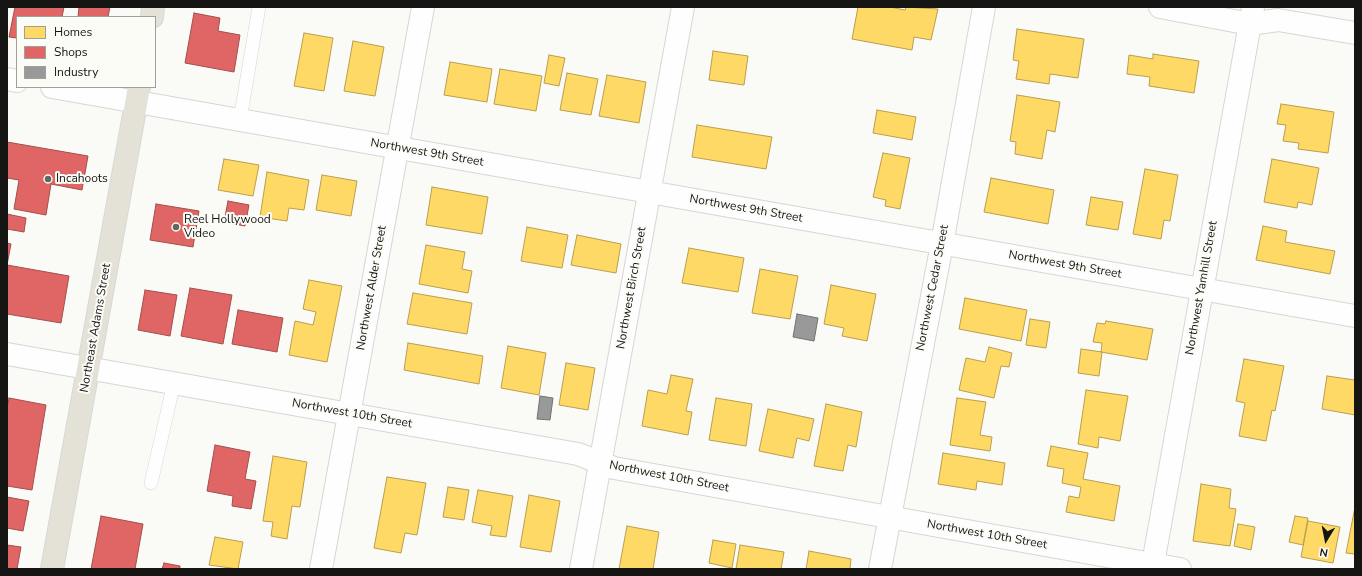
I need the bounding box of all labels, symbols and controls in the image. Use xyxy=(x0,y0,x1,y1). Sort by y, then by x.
legend xyxy=(16,16,156,88)
text: Homes xyxy=(54,24,92,40)
text: Shops xyxy=(54,44,88,60)
text: Industry xyxy=(54,64,98,80)
street label: Northwest 9th Street xyxy=(369,136,485,170)
place label: Incahoots xyxy=(56,172,108,186)
marker: Incahoots xyxy=(43,174,53,184)
street label: Northwest 9th Street xyxy=(688,192,804,226)
place label: Reel Hollywood Video xyxy=(184,213,271,241)
street label: Northwest Yamhill Street xyxy=(1183,220,1221,356)
marker: Reel Hollywood Video xyxy=(171,222,181,232)
street label: Northwest Cedar Street xyxy=(914,224,952,352)
street label: Northwest Alder Street xyxy=(354,225,390,351)
street label: Northwest Birch Street xyxy=(614,226,650,350)
street label: Northwest 9th Street xyxy=(1007,248,1123,282)
street label: Northeast Adams Street xyxy=(78,262,114,394)
street label: Northwest 10th Street xyxy=(291,396,413,432)
street label: Northwest 10th Street xyxy=(608,458,730,496)
street label: Northwest 10th Street xyxy=(926,517,1048,553)
north arrow xyxy=(1306,520,1346,560)
text: N xyxy=(1318,544,1329,560)

